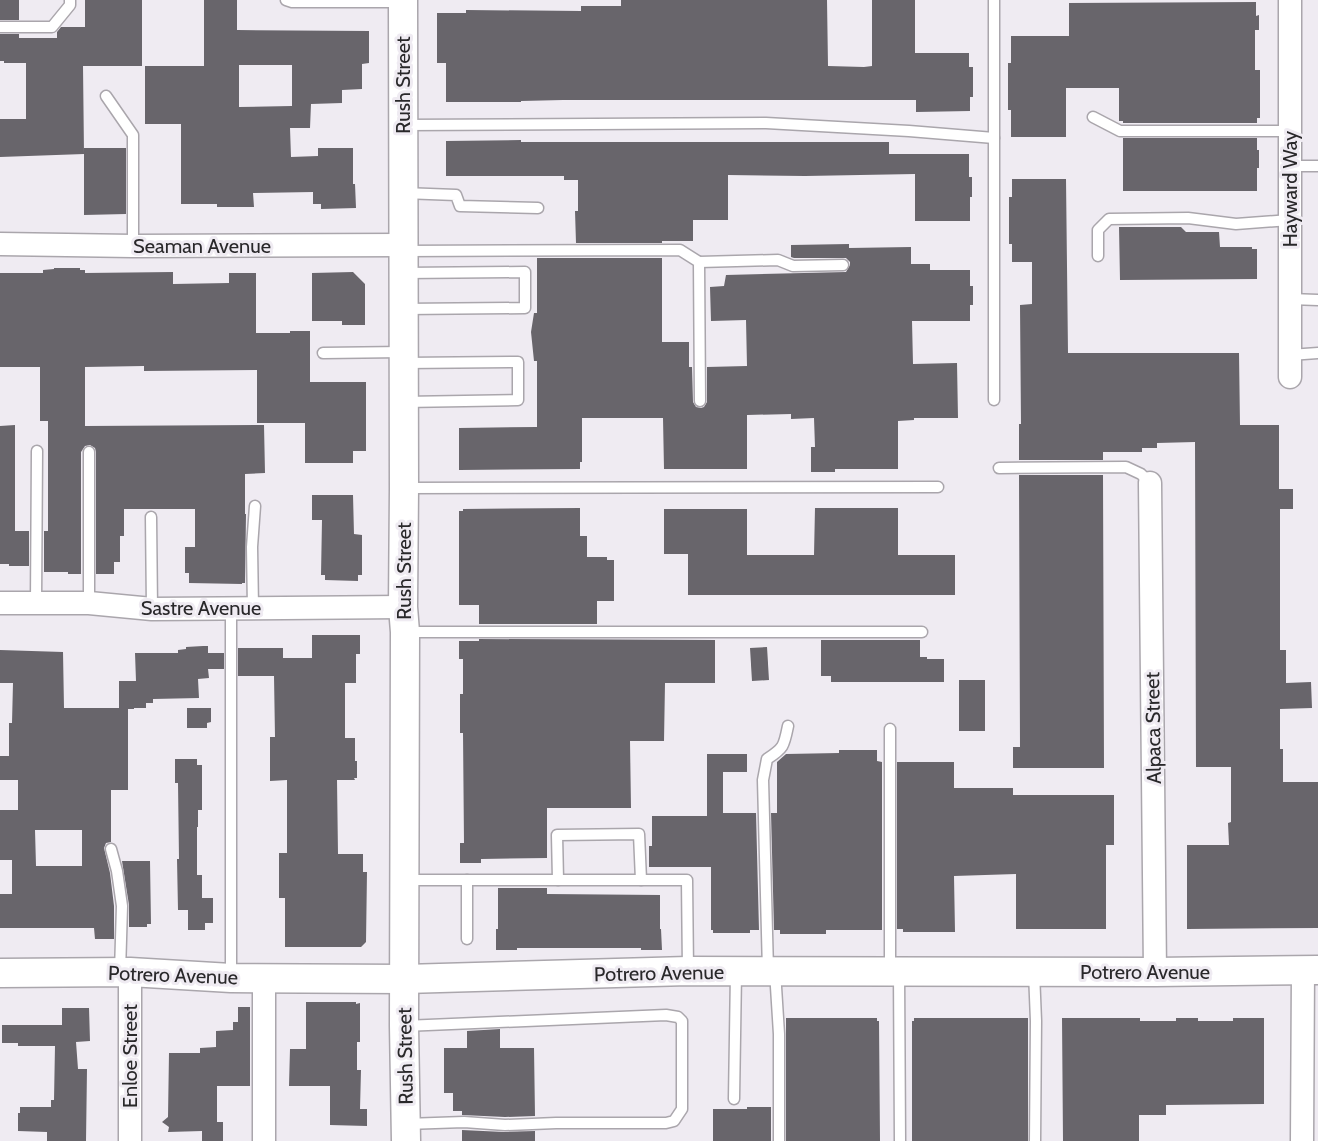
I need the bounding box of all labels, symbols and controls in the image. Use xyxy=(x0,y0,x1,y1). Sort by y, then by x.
street label: Rush Street xyxy=(391,36,415,134)
street label: Hayward Way xyxy=(1278,131,1302,247)
street label: Seaman Avenue xyxy=(133,234,271,258)
street label: Rush Street xyxy=(392,522,416,620)
street label: Sastre Avenue xyxy=(141,596,261,620)
street label: Alpaca Street xyxy=(1140,671,1166,784)
street label: Potrero Avenue xyxy=(594,960,724,986)
street label: Potrero Avenue xyxy=(1080,960,1210,984)
street label: Potrero Avenue xyxy=(108,961,238,989)
street label: Enloe Street xyxy=(118,1004,142,1108)
street label: Rush Street xyxy=(392,1007,418,1105)

